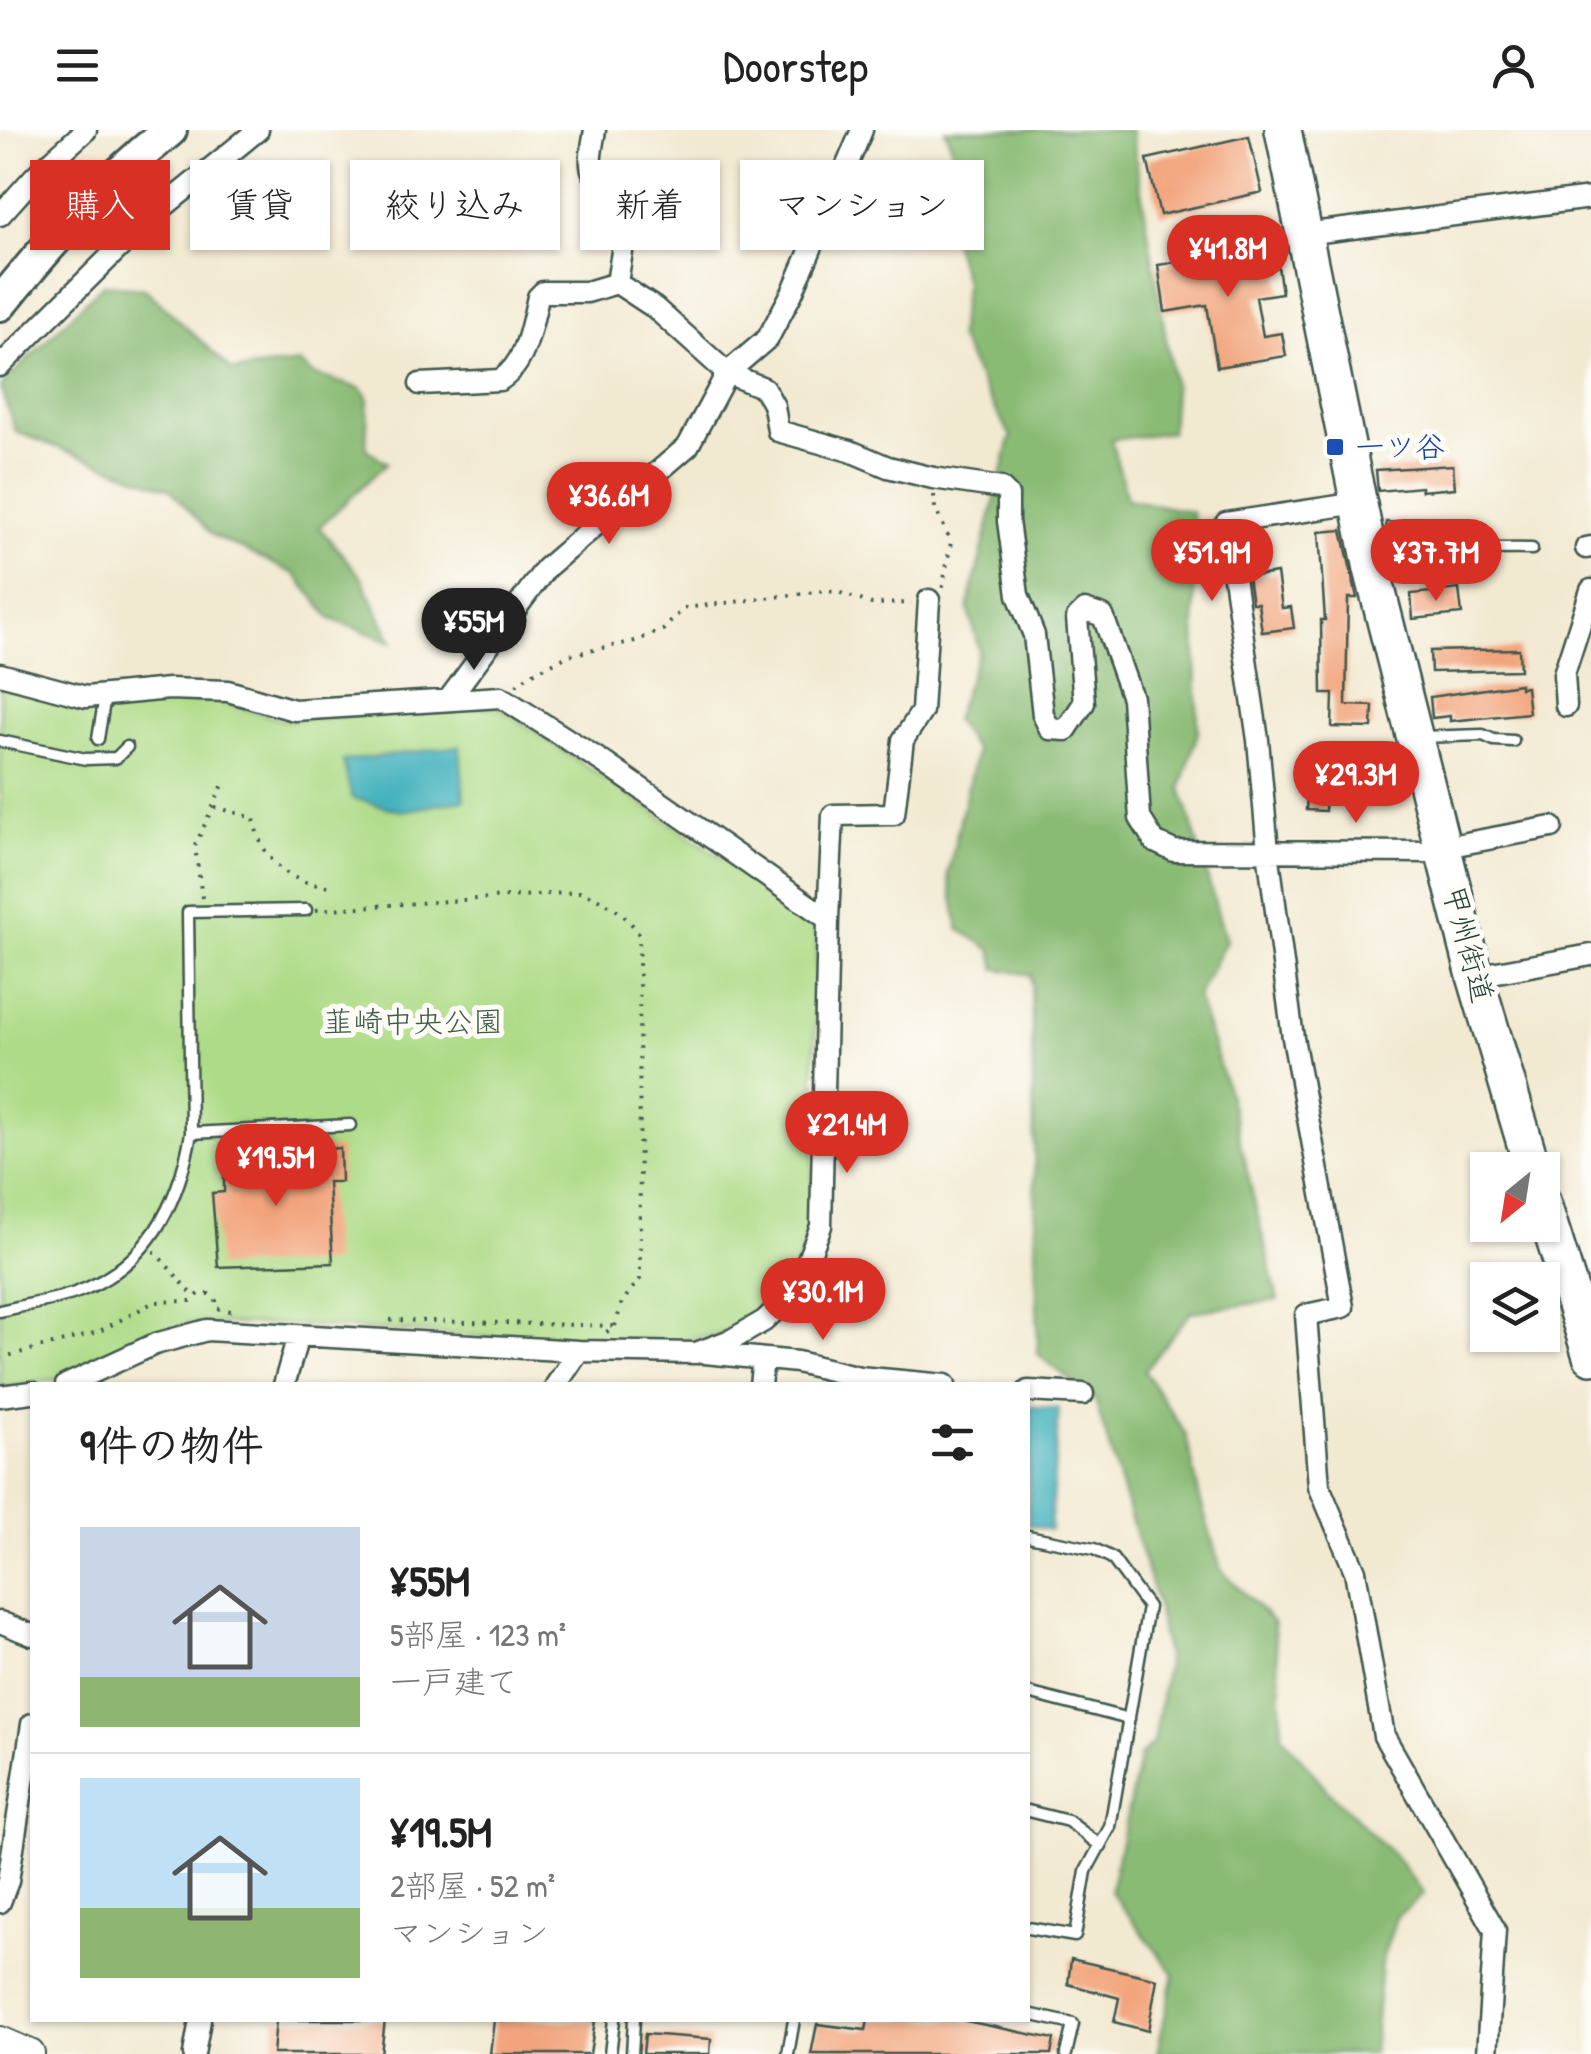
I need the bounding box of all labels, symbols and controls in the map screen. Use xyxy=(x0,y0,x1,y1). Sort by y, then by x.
text: Doorstep xyxy=(723,35,868,96)
icon: menu xyxy=(50,38,105,93)
icon: person xyxy=(1486,38,1541,93)
chip: 購入 xyxy=(30,160,170,250)
chip: 賃貸 xyxy=(190,160,330,250)
chip: 絞り込み xyxy=(350,160,560,250)
chip: 新着 xyxy=(580,160,720,250)
chip: マンション xyxy=(740,160,984,250)
pin: ¥41.8M xyxy=(1147,215,1309,300)
text: ¥41.8M xyxy=(1189,226,1267,269)
place label: 一ツ谷 xyxy=(1355,426,1445,466)
marker: 一ツ谷 xyxy=(1324,436,1346,458)
pin: ¥36.6M xyxy=(528,462,690,547)
text: ¥36.6M xyxy=(569,473,649,516)
pin: ¥51.9M xyxy=(1131,519,1293,604)
pin: ¥37.7M xyxy=(1355,519,1517,604)
text: ¥51.9M xyxy=(1173,530,1251,573)
text: ¥37.7M xyxy=(1393,530,1479,573)
pin: ¥55M xyxy=(415,588,533,673)
text: ¥55M xyxy=(444,599,504,642)
pin: ¥29.3M xyxy=(1275,741,1437,826)
text: ¥29.3M xyxy=(1315,752,1397,795)
street label: 甲州街道 xyxy=(1434,881,1504,1007)
park label: 韮崎中央公園 xyxy=(323,1001,503,1041)
pin: ¥21.4M xyxy=(766,1091,928,1176)
text: ¥21.4M xyxy=(807,1102,887,1145)
pin: ¥19.5M xyxy=(195,1124,357,1209)
text: ¥19.5M xyxy=(237,1135,315,1178)
north arrow xyxy=(1470,1152,1560,1242)
map controls xyxy=(1470,1152,1560,1352)
pin: ¥30.1M xyxy=(742,1258,904,1343)
button: layers xyxy=(1470,1262,1560,1352)
text: ¥30.1M xyxy=(782,1269,864,1312)
icon: filters xyxy=(925,1415,980,1470)
text: 9件の物件 xyxy=(80,1416,263,1473)
text: ¥55M xyxy=(390,1552,470,1609)
icon: home xyxy=(160,1567,280,1687)
text: 5部屋 · 123 m² xyxy=(390,1613,566,1656)
text: 一戸建て xyxy=(390,1660,518,1703)
text: ¥19.5M xyxy=(390,1803,492,1860)
icon: home xyxy=(160,1818,280,1938)
text: 2部屋 · 52 m² xyxy=(390,1864,555,1907)
text: マンション xyxy=(390,1911,549,1954)

